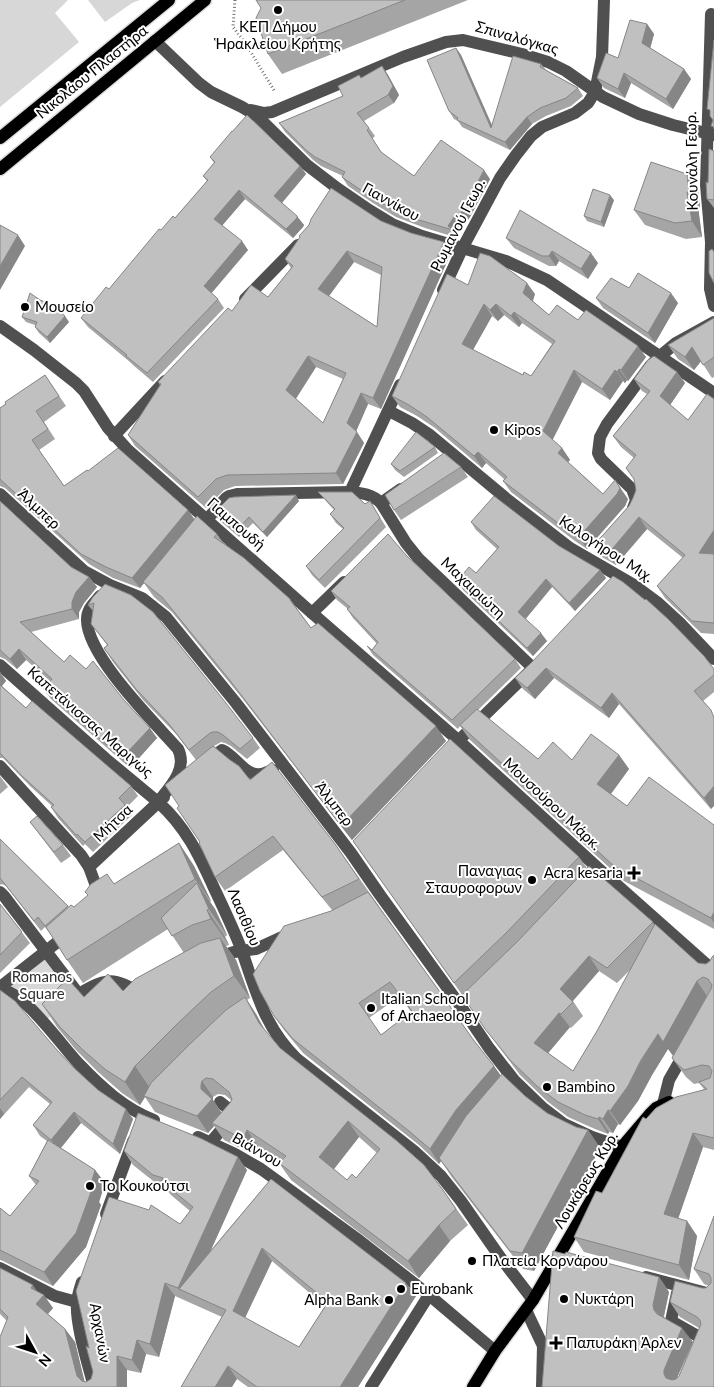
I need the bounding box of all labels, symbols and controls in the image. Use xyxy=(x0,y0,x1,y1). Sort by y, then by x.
marker: ΚΕΠ Δήμου Ἡρακλείου Κρήτης xyxy=(272,4,284,16)
place label: ΚΕΠ Δήμου Ἡρακλείου Κρήτης xyxy=(213,17,341,52)
street label: Σπιναλόγκας xyxy=(474,17,561,58)
street label: Νικολάου Πλαστήρα xyxy=(32,21,151,122)
street label: Κουνάλη Γεωρ. xyxy=(681,111,701,211)
street label: Ρωμανού Γεωρ. xyxy=(426,175,488,274)
street label: Γιαννίκου xyxy=(360,178,423,224)
place label: Μουσείο xyxy=(35,297,94,315)
marker: Μουσείο xyxy=(19,301,31,313)
place label: Kipos xyxy=(504,420,541,438)
marker: Kipos xyxy=(488,424,500,436)
street label: Άλμπερ xyxy=(15,484,65,532)
street label: Γιαμπουδή xyxy=(204,493,269,553)
street label: Καλογήρου Μιχ. xyxy=(556,511,657,585)
street label: Μαχαιριώτη xyxy=(438,553,510,622)
street label: Καπετάνισσας Μαριγώς xyxy=(24,662,157,781)
street label: Μουσούρου Μάρκ. xyxy=(500,753,605,853)
street label: Άλμπερ xyxy=(312,777,358,829)
street label: Μήτσα xyxy=(89,800,136,845)
place label: Παναγιας Σταυροφορων xyxy=(426,861,522,896)
place label: Acra kesaria xyxy=(544,863,623,881)
marker: Acra kesaria xyxy=(627,866,641,880)
marker: Παναγιας Σταυροφορων xyxy=(526,874,538,886)
street label: Λασιθίου xyxy=(225,885,265,948)
park label: Romanos Square xyxy=(12,967,72,1002)
place label: Italian School of Archaeology xyxy=(381,989,480,1024)
marker: Italian School of Archaeology xyxy=(365,1002,377,1014)
place label: Bambino xyxy=(557,1077,615,1095)
marker: Bambino xyxy=(541,1081,553,1093)
street label: Βιάννου xyxy=(229,1128,286,1171)
street label: Λουκάρεως Κυρ. xyxy=(549,1128,621,1231)
place label: Το Κουκούτσι xyxy=(100,1176,189,1194)
marker: Το Κουκούτσι xyxy=(84,1180,96,1192)
place label: Πλατεία Κορνάρου xyxy=(482,1251,608,1269)
marker: Πλατεία Κορνάρου xyxy=(466,1255,478,1267)
place label: Eurobank xyxy=(411,1279,474,1297)
marker: Eurobank xyxy=(395,1283,407,1295)
place label: Νυκτάρη xyxy=(574,1289,634,1307)
place label: Alpha Bank xyxy=(304,1290,379,1308)
marker: Νυκτάρη xyxy=(558,1293,570,1305)
marker: Alpha Bank xyxy=(383,1294,395,1306)
street label: Αρχανών xyxy=(87,1301,115,1365)
north arrow xyxy=(10,1327,60,1377)
place label: Παπυράκη Άρλεν xyxy=(566,1333,682,1351)
marker: Παπυράκη Άρλεν xyxy=(550,1337,562,1349)
text: N xyxy=(35,1351,55,1370)

